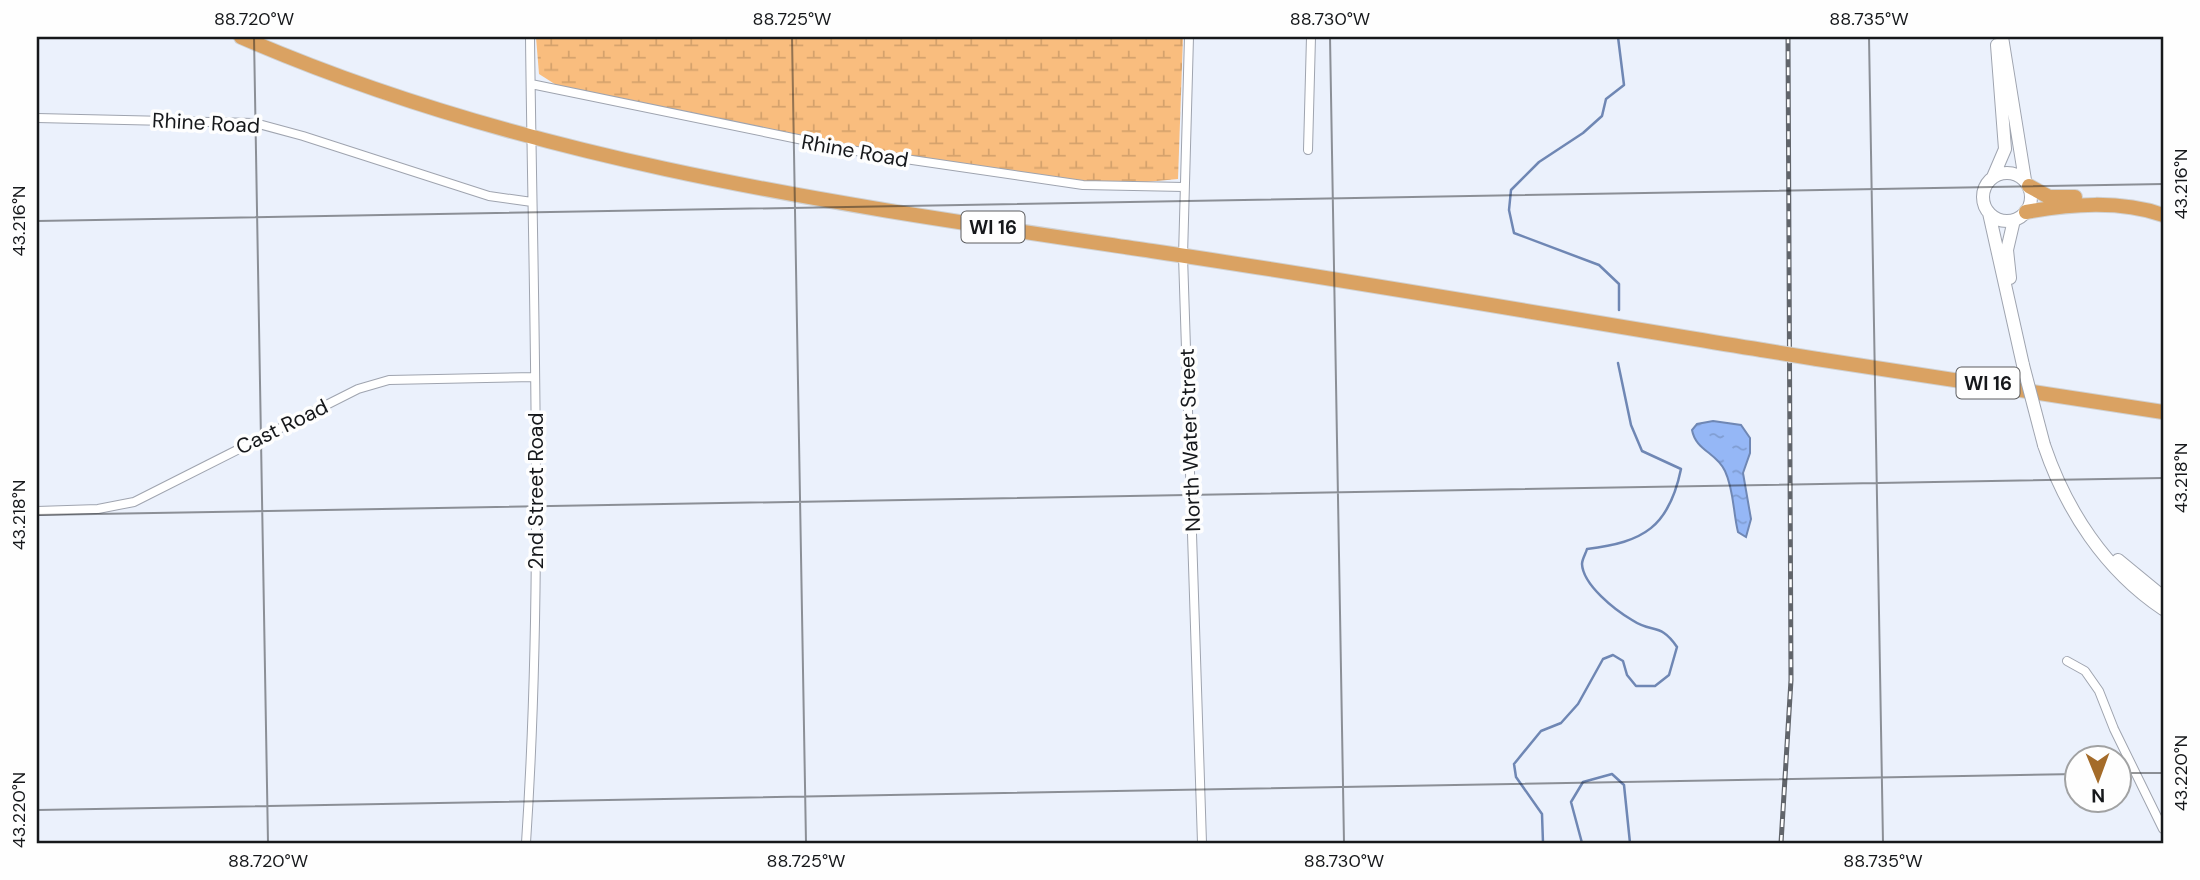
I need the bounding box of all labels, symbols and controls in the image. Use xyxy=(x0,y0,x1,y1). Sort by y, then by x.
text: 88.720°W xyxy=(214,7,294,31)
text: 88.725°W xyxy=(752,7,832,31)
text: 88.730°W xyxy=(1290,7,1370,31)
text: 88.735°W xyxy=(1829,7,1909,31)
street label: Rhine Road xyxy=(151,106,261,140)
street label: Rhine Road xyxy=(799,128,911,174)
text: 43.216°N xyxy=(2169,148,2193,220)
text: 43.216°N xyxy=(7,185,31,257)
road number: WI 16 xyxy=(962,212,1024,243)
street label: North Water Street xyxy=(1173,348,1207,532)
road number: WI 16 xyxy=(1956,368,2020,398)
street label: Cast Road xyxy=(231,393,333,461)
street label: 2nd Street Road xyxy=(522,413,550,569)
text: 43.218°N xyxy=(2169,443,2193,513)
text: 43.218°N xyxy=(7,480,31,550)
text: 43.220°N xyxy=(2169,735,2193,811)
north arrow xyxy=(2064,744,2134,814)
text: 43.220°N xyxy=(7,772,31,848)
text: N xyxy=(2091,783,2105,808)
text: 88.720°W xyxy=(228,849,308,873)
text: 88.725°W xyxy=(766,849,846,873)
text: 88.730°W xyxy=(1304,849,1384,873)
text: 88.735°W xyxy=(1843,849,1923,873)

